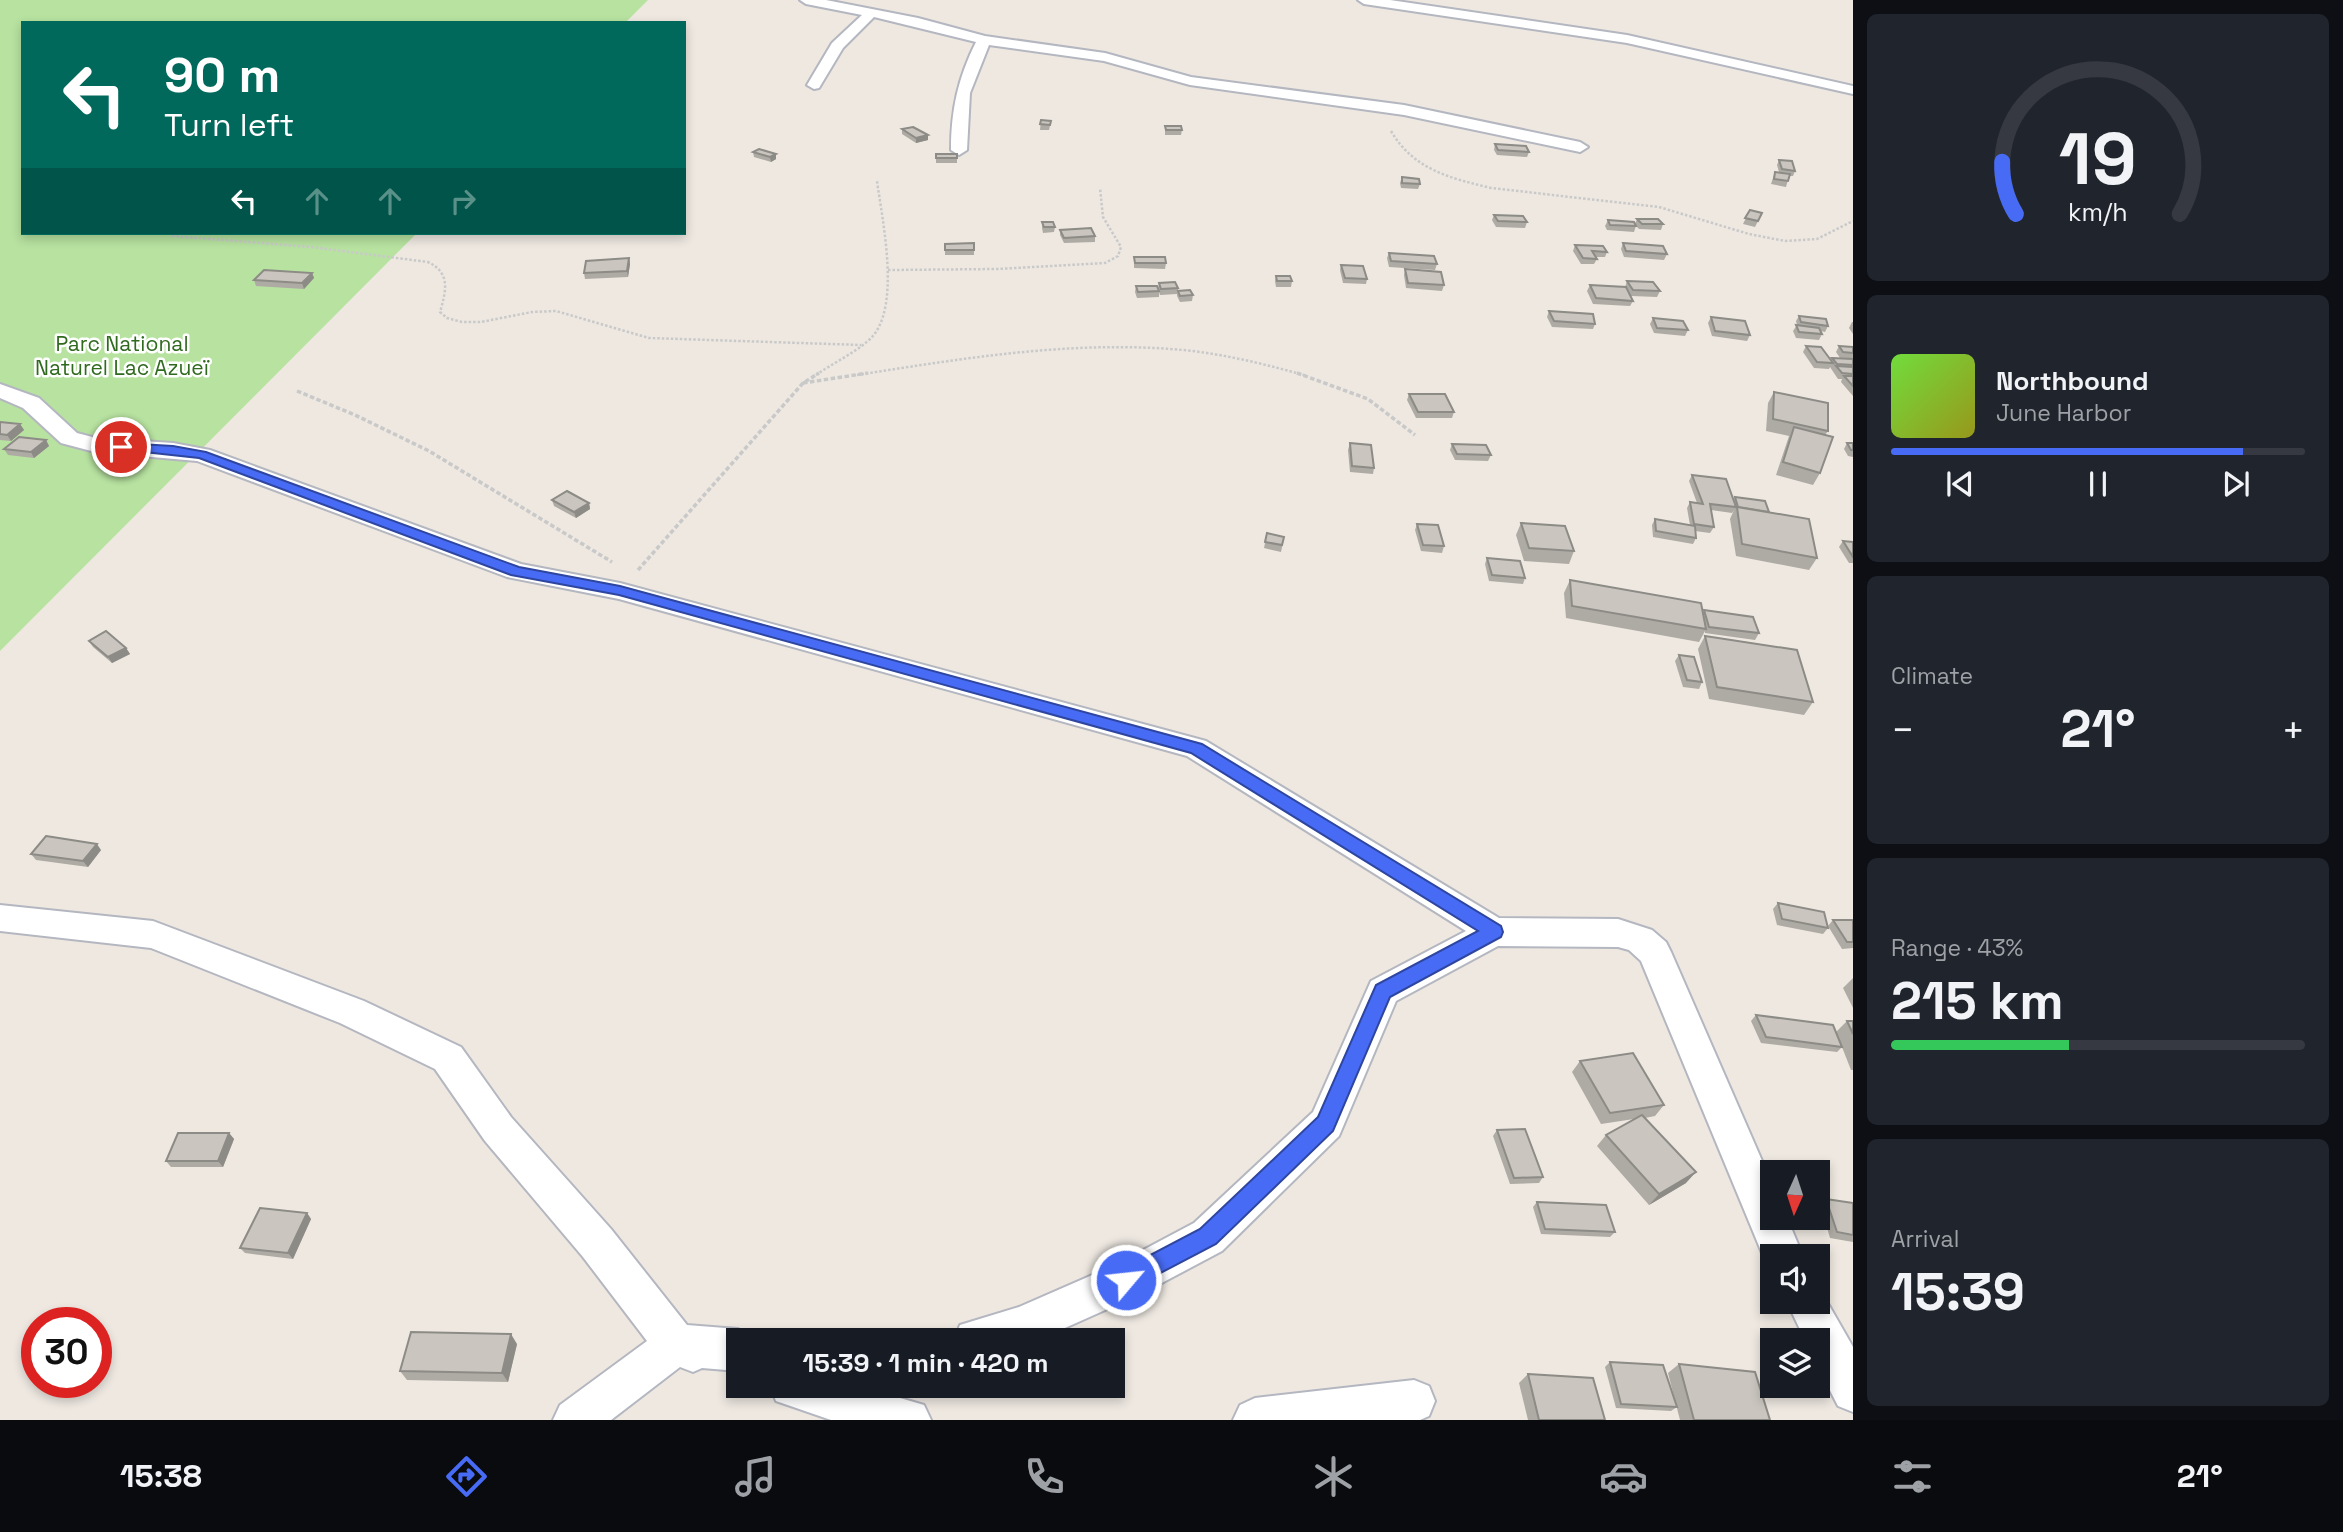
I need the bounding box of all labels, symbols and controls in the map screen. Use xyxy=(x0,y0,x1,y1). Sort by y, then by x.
text: 90 m xyxy=(164,44,280,106)
icon: left xyxy=(49,49,140,140)
text: Turn left xyxy=(164,105,294,145)
text: 19 xyxy=(2059,112,2137,205)
icon: left xyxy=(225,182,263,220)
icon: ahead xyxy=(298,182,336,220)
icon: ahead xyxy=(371,182,409,220)
icon: right xyxy=(444,182,482,220)
text: km/h xyxy=(2068,195,2128,227)
park label: Parc National Naturel Lac Azueï xyxy=(35,330,210,381)
text: Northbound xyxy=(1996,364,2149,398)
text: June Harbor xyxy=(1996,398,2131,428)
pin xyxy=(91,417,151,477)
icon: arrive xyxy=(102,428,140,466)
icon: previous xyxy=(1941,465,1979,503)
icon: pause xyxy=(2079,465,2117,503)
icon: next xyxy=(2217,465,2255,503)
text: Climate xyxy=(1891,661,1973,691)
text: 21° xyxy=(2061,696,2135,762)
text: − xyxy=(1891,706,1915,754)
text: + xyxy=(2281,706,2305,754)
text: Range · 43% xyxy=(1891,933,2023,963)
text: 215 km xyxy=(1891,968,2064,1034)
north arrow xyxy=(1760,1160,1830,1230)
map controls xyxy=(1760,1160,1830,1398)
text: Arrival xyxy=(1891,1224,1959,1254)
position arrow xyxy=(1089,1243,1163,1317)
button: sound xyxy=(1760,1244,1830,1314)
text: 15:39 xyxy=(1891,1259,2025,1325)
speed limit sign: 30 xyxy=(21,1307,112,1398)
button: layers xyxy=(1760,1328,1830,1398)
text: 15:39 · 1 min · 420 m xyxy=(803,1346,1048,1380)
icon: directions xyxy=(442,1452,491,1501)
icon: music xyxy=(731,1452,780,1501)
icon: phone xyxy=(1020,1452,1069,1501)
icon: climate xyxy=(1309,1452,1358,1501)
icon: car xyxy=(1599,1452,1648,1501)
icon: filters xyxy=(1888,1452,1937,1501)
text: 15:38 xyxy=(120,1456,202,1496)
text: 21° xyxy=(2177,1456,2223,1496)

